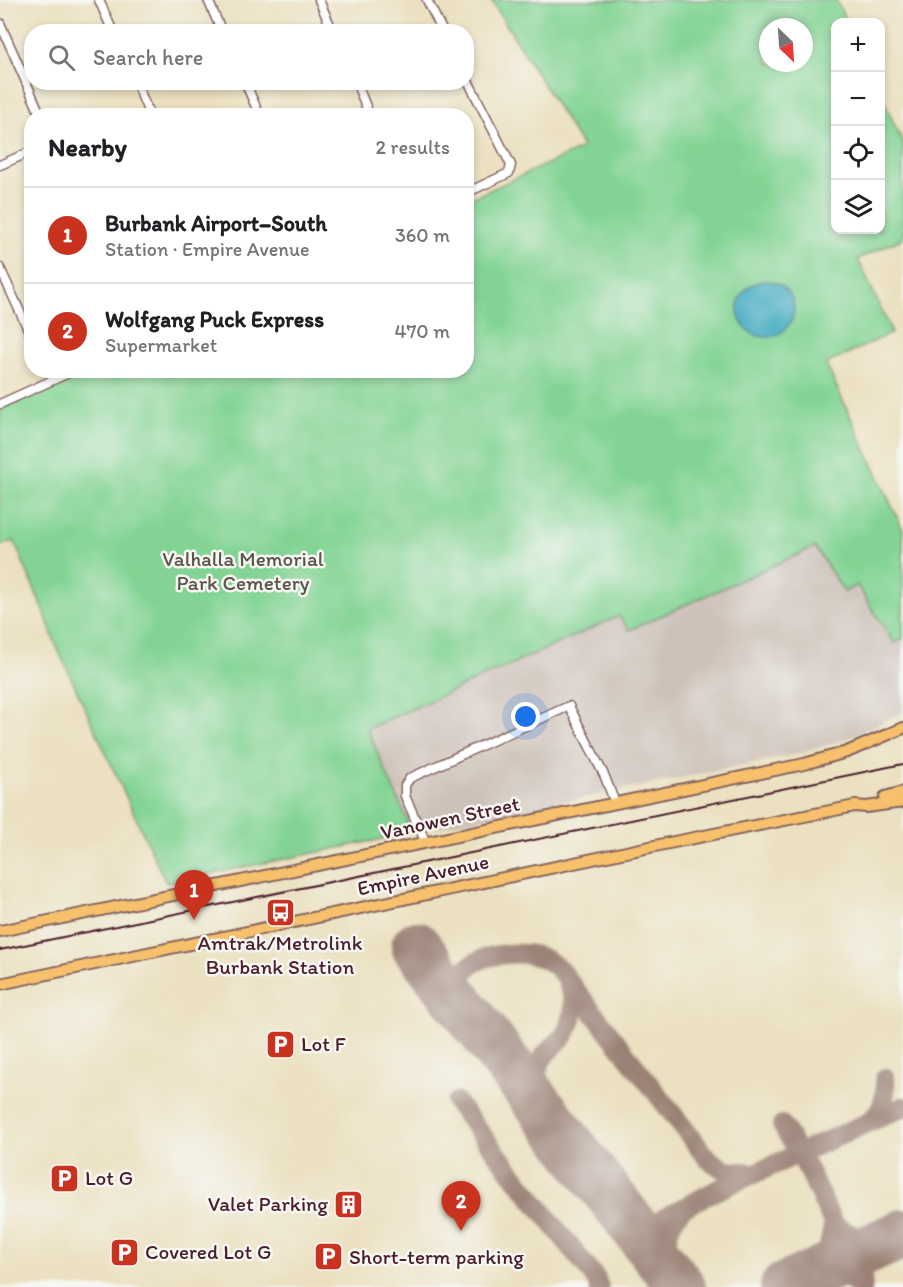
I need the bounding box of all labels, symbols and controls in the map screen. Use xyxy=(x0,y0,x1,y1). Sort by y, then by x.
north arrow xyxy=(759,18,813,72)
map controls xyxy=(831,18,885,234)
button: + xyxy=(831,18,885,72)
search box xyxy=(24,24,474,90)
icon: search xyxy=(45,41,78,74)
text: Search here xyxy=(93,44,203,71)
button: − xyxy=(831,72,885,126)
button: locate xyxy=(831,126,885,180)
text: Nearby xyxy=(48,131,127,163)
text: 2 results xyxy=(376,135,450,159)
button: layers xyxy=(831,180,885,234)
text: Burbank Airport–South xyxy=(105,210,327,237)
text: 1 xyxy=(63,223,72,247)
text: 360 m xyxy=(395,223,450,247)
text: Station · Empire Avenue xyxy=(105,237,310,261)
text: Wolfgang Puck Express xyxy=(105,306,324,333)
text: 2 xyxy=(62,319,73,343)
text: 470 m xyxy=(394,319,450,343)
text: Supermarket xyxy=(105,333,217,357)
park label: Valhalla Memorial Park Cemetery xyxy=(162,546,324,595)
your location xyxy=(511,702,540,731)
street label: Vanowen Street xyxy=(378,791,522,844)
street label: Empire Avenue xyxy=(355,848,491,901)
pin: 1 xyxy=(174,870,214,920)
bus stop icon: Amtrak/Metrolink Burbank Station xyxy=(264,896,296,928)
place label: Amtrak/Metrolink Burbank Station xyxy=(198,930,363,979)
parking icon: Lot F xyxy=(264,1028,296,1060)
place label: Lot F xyxy=(301,1031,346,1056)
parking icon: Lot G xyxy=(48,1162,80,1194)
place label: Lot G xyxy=(85,1165,133,1190)
pin: 2 xyxy=(442,1182,480,1231)
building icon: Valet Parking xyxy=(333,1188,365,1220)
place label: Valet Parking xyxy=(208,1191,328,1216)
parking icon: Covered Lot G xyxy=(108,1236,140,1268)
place label: Covered Lot G xyxy=(145,1239,272,1264)
parking icon: Short-term parking xyxy=(312,1241,344,1273)
place label: Short-term parking xyxy=(349,1244,524,1269)

